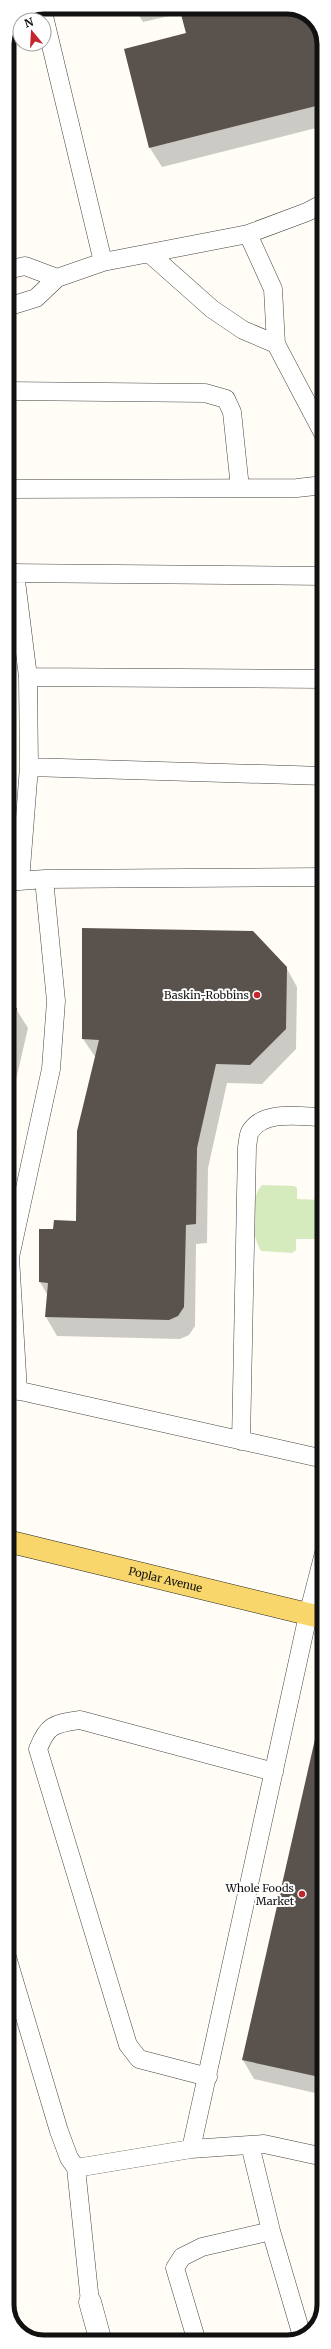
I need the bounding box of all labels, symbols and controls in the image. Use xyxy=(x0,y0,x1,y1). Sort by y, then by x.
north arrow xyxy=(12,12,52,52)
text: N xyxy=(23,14,35,30)
place label: Baskin-Robbins xyxy=(164,988,249,1002)
marker: Baskin-Robbins xyxy=(252,990,262,1000)
street label: Poplar Avenue xyxy=(127,1564,204,1595)
place label: Whole Foods Market xyxy=(225,1881,295,1908)
marker: Whole Foods Market xyxy=(297,1889,307,1899)

